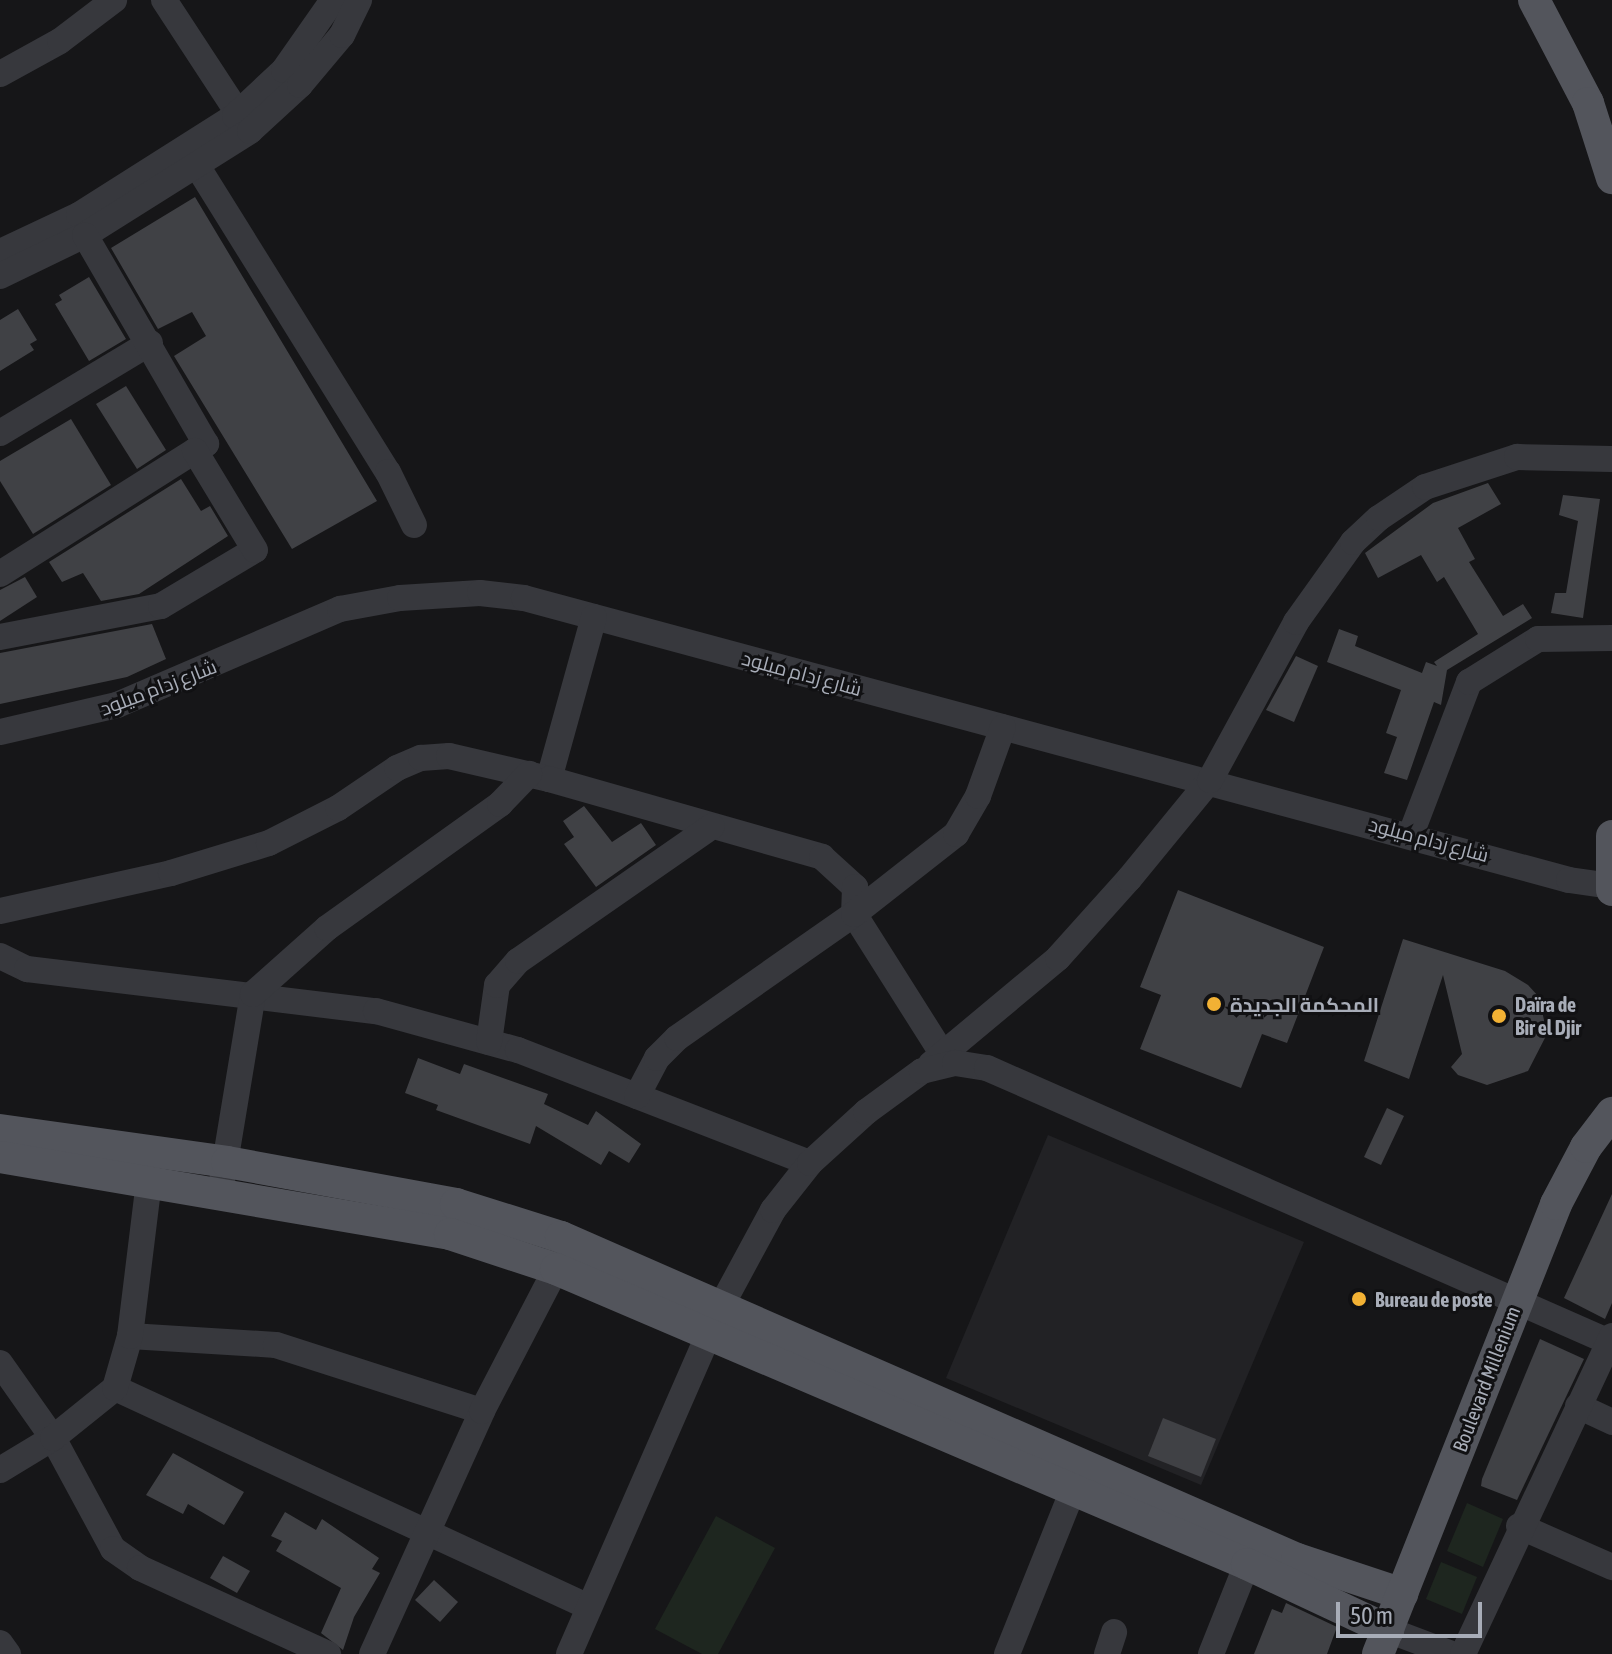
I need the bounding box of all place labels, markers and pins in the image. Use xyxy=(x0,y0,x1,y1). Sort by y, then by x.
place label: المحكمة الجديدة xyxy=(1230,992,1379,1016)
place label: Daïra de Bir el Djir xyxy=(1515,992,1581,1039)
marker: المحكمة الجديدة xyxy=(1205,995,1223,1013)
marker: Daïra de Bir el Djir xyxy=(1490,1007,1508,1025)
place label: Bureau de poste xyxy=(1375,1287,1493,1311)
marker: Bureau de poste xyxy=(1350,1290,1368,1308)

